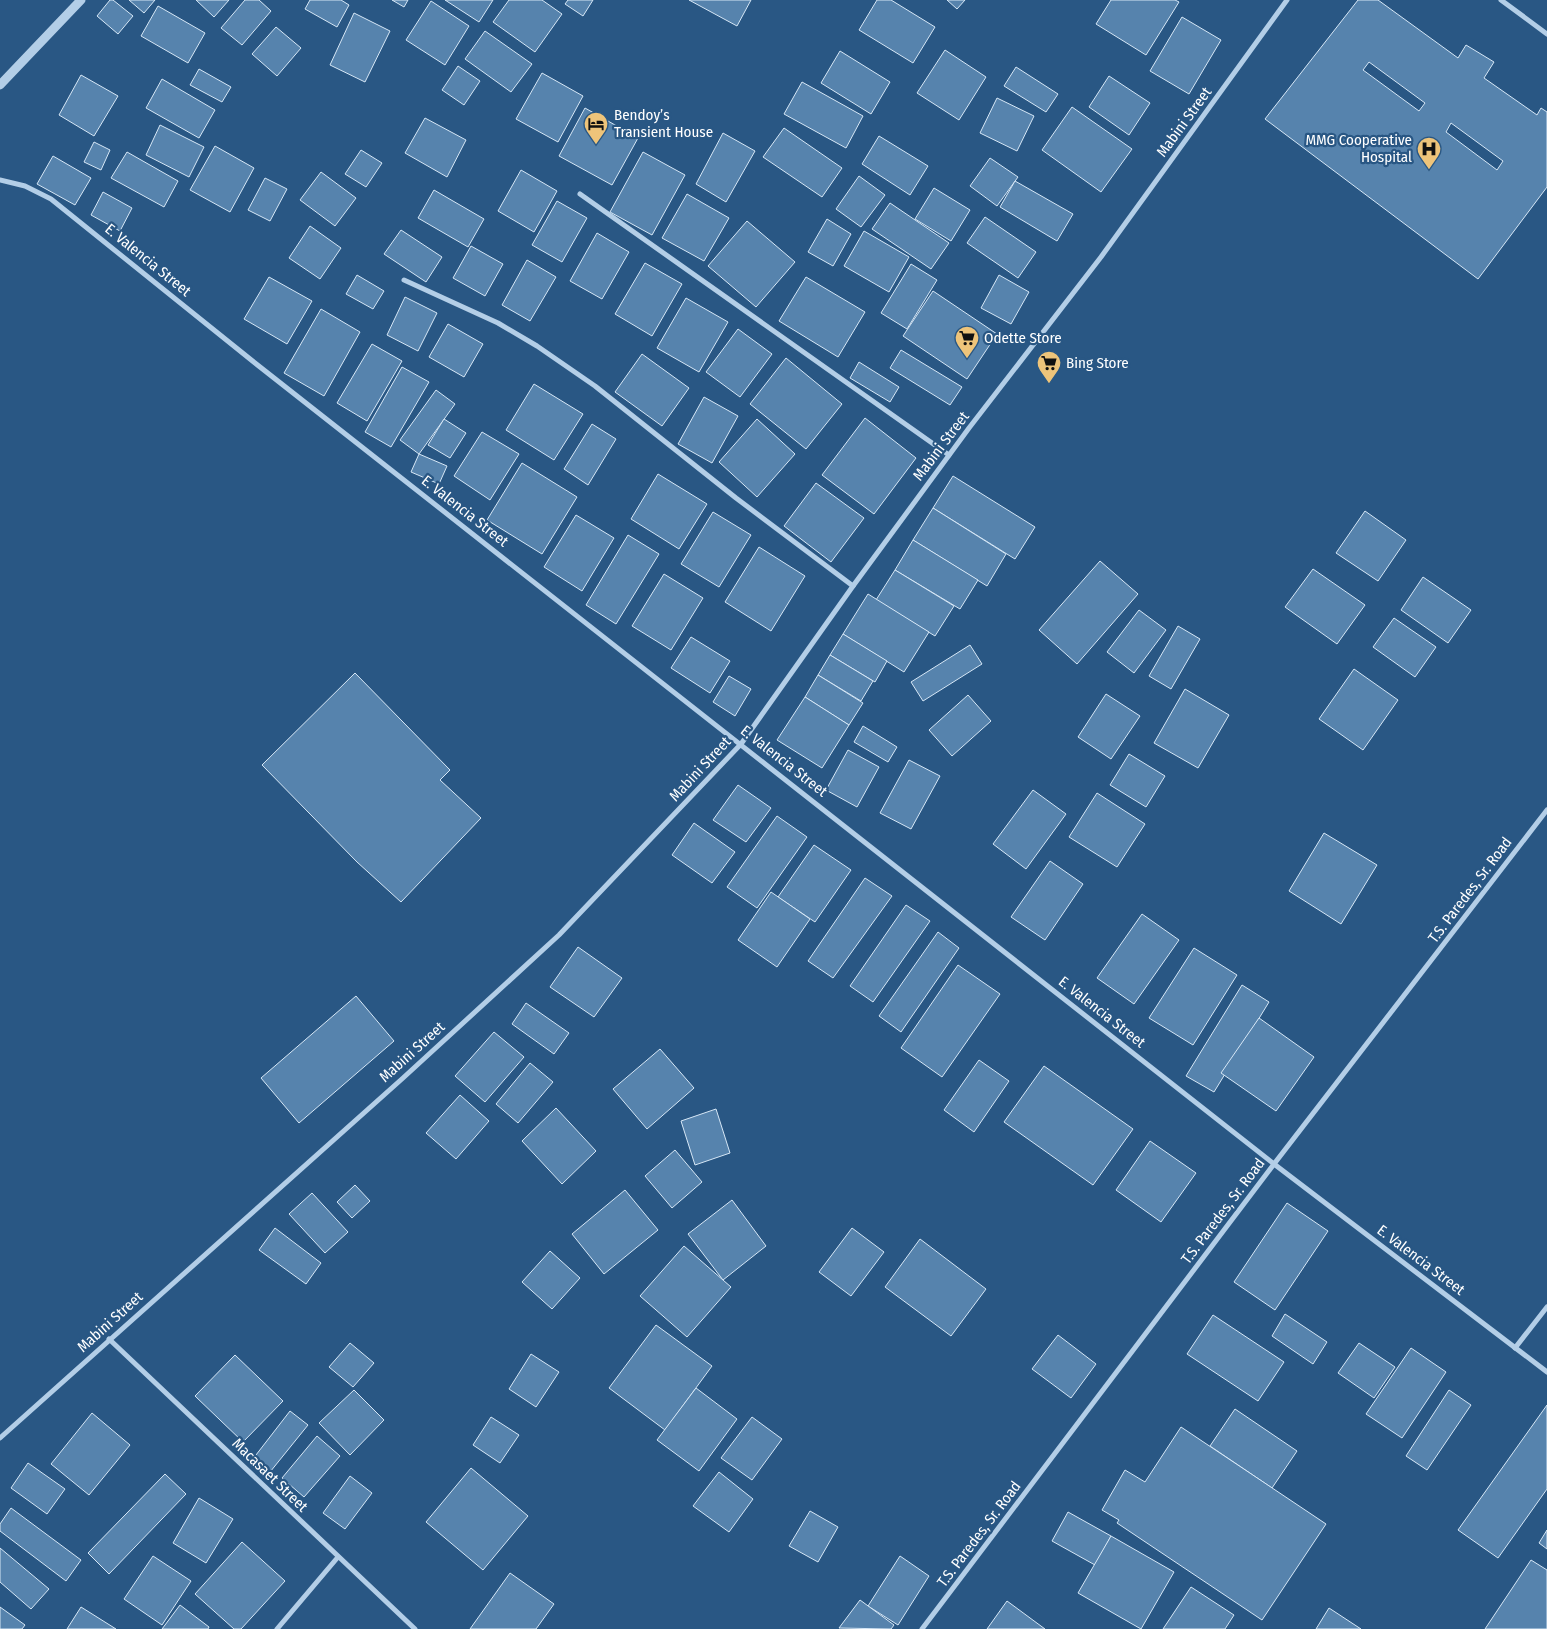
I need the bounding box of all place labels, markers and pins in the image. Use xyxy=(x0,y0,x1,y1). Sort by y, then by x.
place label: Bendoy’s Transient House xyxy=(614,106,713,141)
hotel icon: Bendoy’s Transient House xyxy=(583,111,609,145)
place label: MMG Cooperative Hospital xyxy=(1305,131,1412,166)
hospital icon: MMG Cooperative Hospital xyxy=(1416,136,1442,170)
supermarket icon: Odette Store xyxy=(954,325,980,359)
place label: Odette Store xyxy=(984,329,1062,347)
supermarket icon: Bing Store xyxy=(1036,350,1062,384)
place label: Bing Store xyxy=(1066,354,1129,372)

